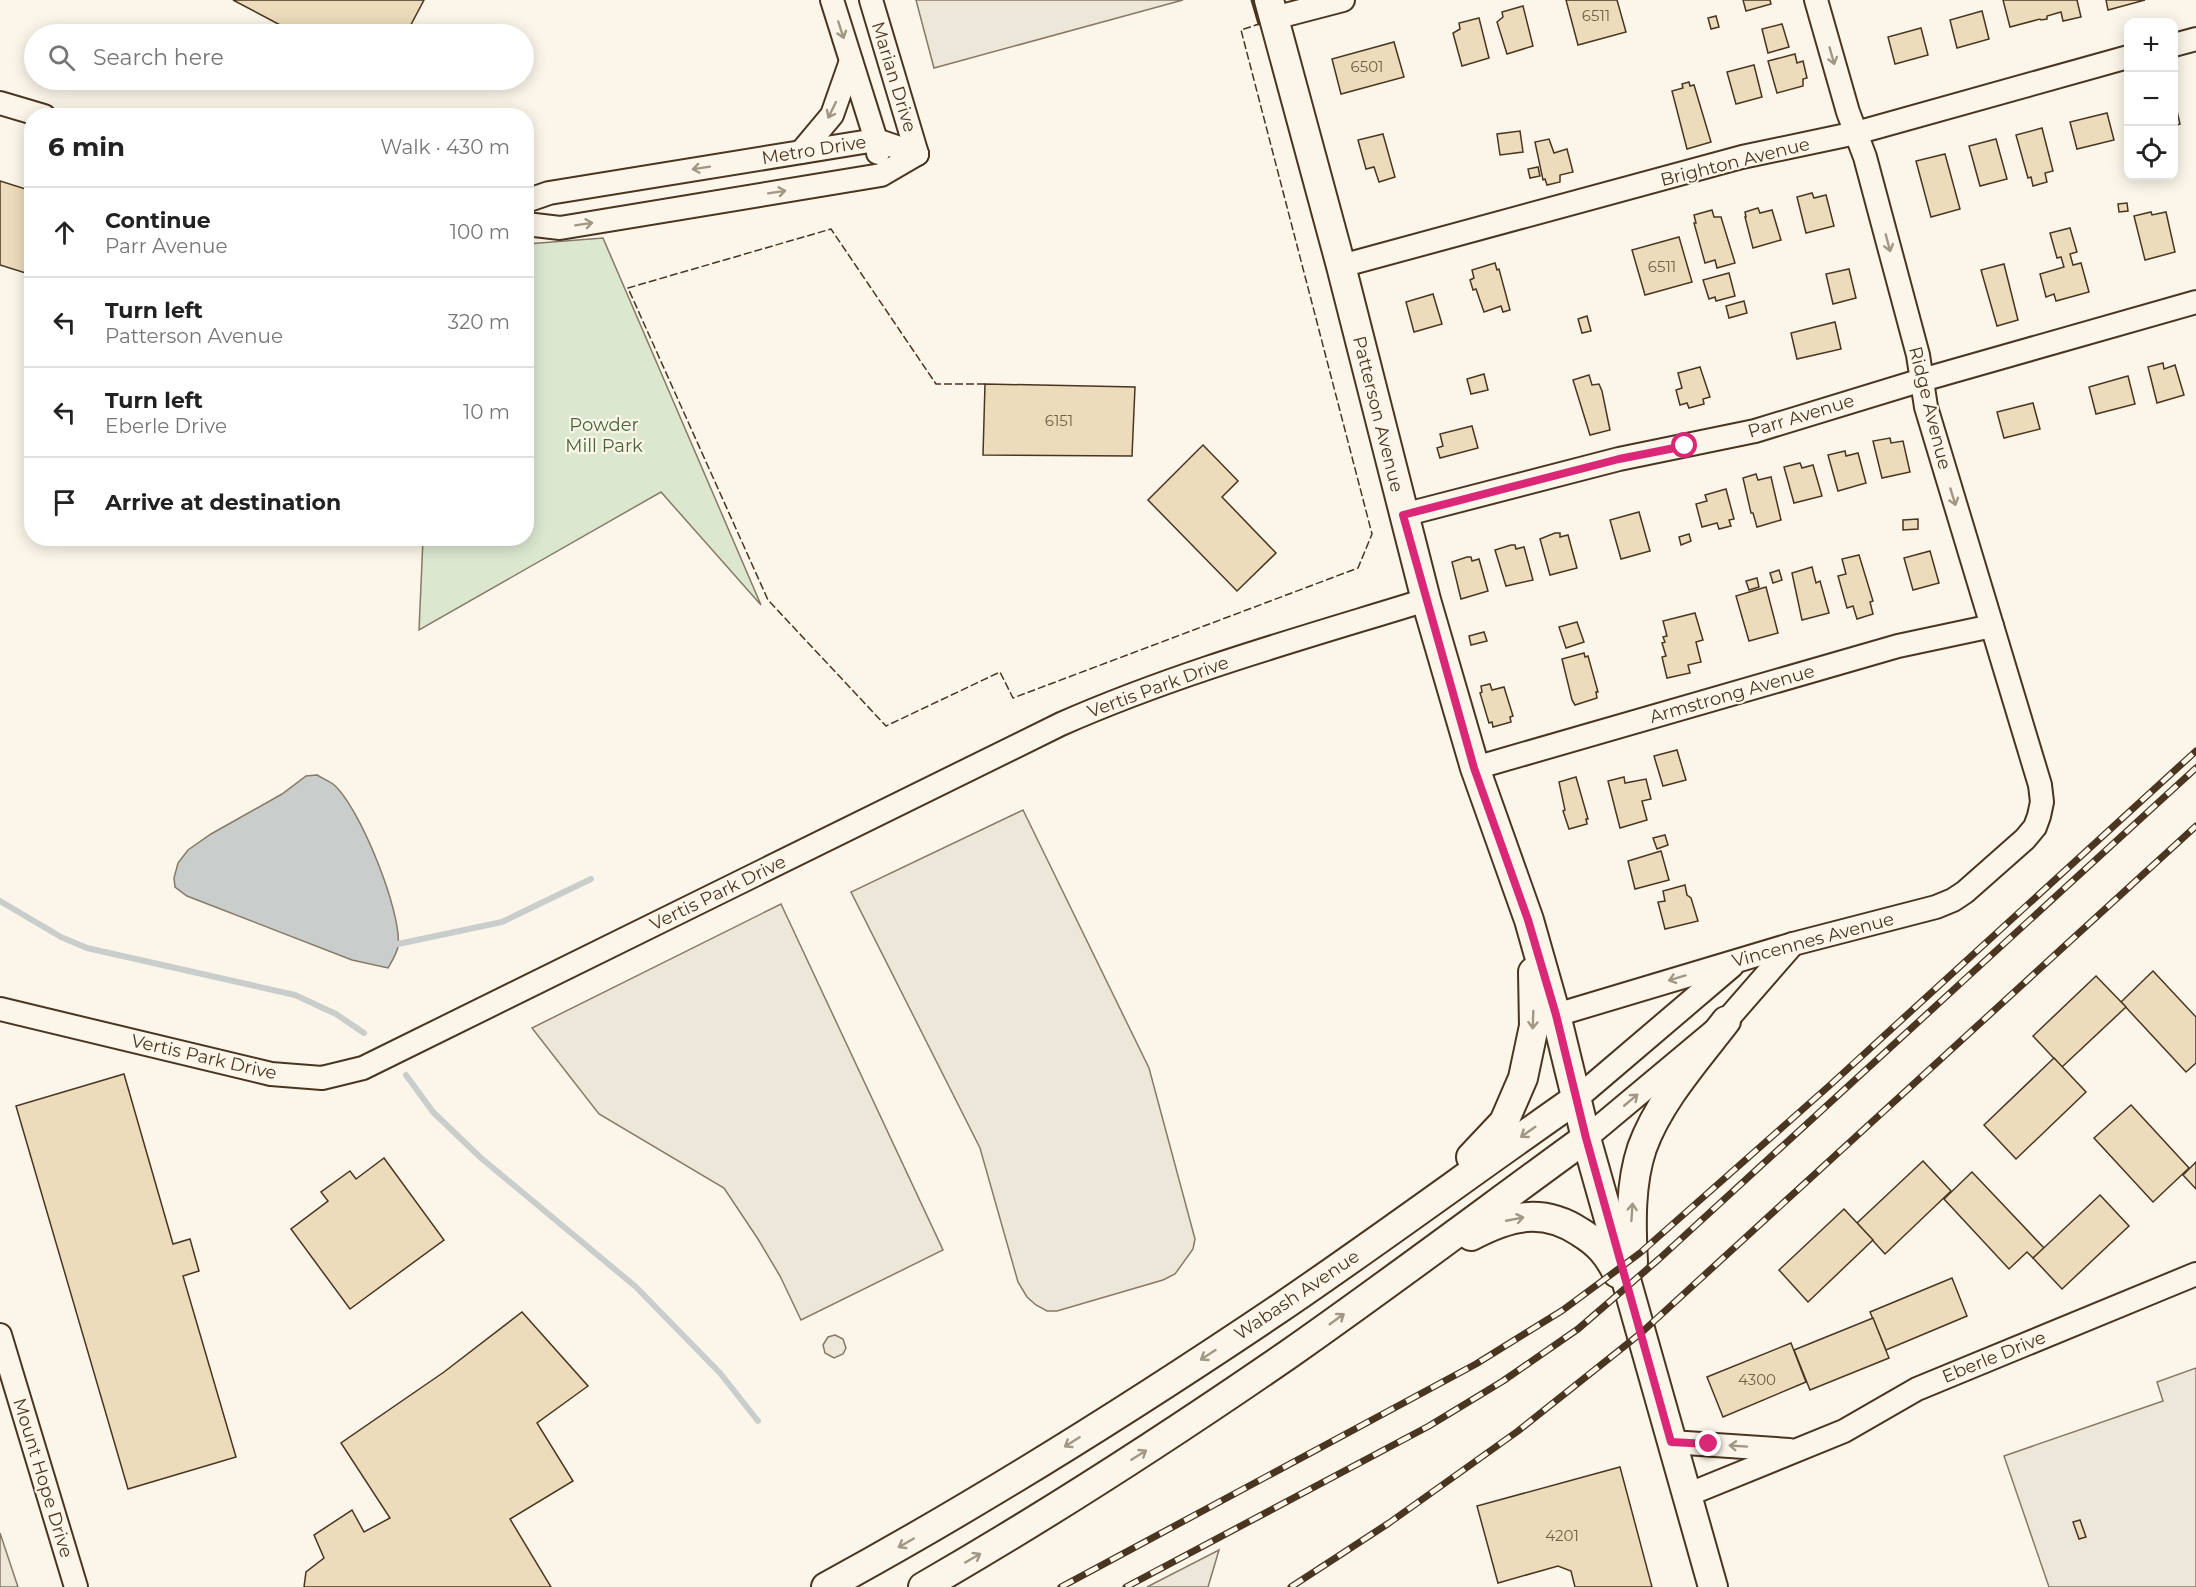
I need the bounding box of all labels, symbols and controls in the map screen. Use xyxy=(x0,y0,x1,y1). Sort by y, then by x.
house number: 6511 xyxy=(1582,6,1610,25)
map controls xyxy=(2124,18,2178,180)
button: + xyxy=(2124,18,2178,72)
street label: Marian Drive xyxy=(867,19,921,135)
one-way arrow xyxy=(837,20,848,39)
search box xyxy=(24,24,534,90)
icon: search xyxy=(45,41,78,74)
text: Search here xyxy=(93,44,224,71)
one-way arrow xyxy=(1827,46,1838,65)
house number: 6501 xyxy=(1351,57,1383,76)
button: − xyxy=(2124,72,2178,126)
one-way arrow xyxy=(826,101,838,119)
button: locate xyxy=(2124,126,2178,180)
text: 6 min xyxy=(48,131,125,163)
street label: Metro Drive xyxy=(760,131,868,169)
street label: Brighton Avenue xyxy=(1658,133,1812,191)
text: Walk · 430 m xyxy=(380,135,510,159)
one-way arrow xyxy=(692,163,712,174)
one-way arrow xyxy=(766,187,786,198)
text: Continue xyxy=(105,207,211,234)
icon: ahead xyxy=(48,216,81,249)
one-way arrow xyxy=(574,219,594,230)
text: 100 m xyxy=(450,220,510,244)
one-way arrow xyxy=(1882,233,1894,252)
text: Parr Avenue xyxy=(105,234,227,258)
house number: 6511 xyxy=(1648,257,1676,276)
text: Turn left xyxy=(105,297,203,324)
icon: left xyxy=(48,306,81,339)
text: 320 m xyxy=(448,310,510,334)
text: Patterson Avenue xyxy=(105,324,283,348)
street label: Patterson Avenue xyxy=(1348,334,1408,495)
street label: Ridge Avenue xyxy=(1904,344,1956,472)
text: Turn left xyxy=(105,387,203,414)
street label: Parr Avenue xyxy=(1745,389,1857,443)
icon: left xyxy=(48,396,81,429)
text: 10 m xyxy=(463,400,510,424)
house number: 6151 xyxy=(1045,411,1073,430)
text: Eberle Drive xyxy=(105,414,227,438)
park label: Powder Mill Park xyxy=(565,414,643,457)
route start xyxy=(1671,432,1697,458)
icon: arrive xyxy=(48,486,81,519)
one-way arrow xyxy=(1948,487,1959,506)
text: Arrive at destination xyxy=(105,489,341,516)
street label: Vertis Park Drive xyxy=(1084,651,1232,723)
street label: Armstrong Avenue xyxy=(1647,660,1817,728)
street label: Vertis Park Drive xyxy=(646,850,790,935)
street label: Vincennes Avenue xyxy=(1730,908,1896,972)
one-way arrow xyxy=(1668,973,1687,984)
one-way arrow xyxy=(1528,1009,1539,1029)
street label: Vertis Park Drive xyxy=(129,1030,279,1084)
one-way arrow xyxy=(1623,1094,1639,1107)
one-way arrow xyxy=(1520,1126,1536,1138)
one-way arrow xyxy=(1626,1202,1637,1222)
one-way arrow xyxy=(1504,1213,1524,1224)
street label: Wabash Avenue xyxy=(1230,1245,1364,1345)
one-way arrow xyxy=(1329,1313,1345,1325)
street label: Eberle Drive xyxy=(1939,1326,2049,1388)
one-way arrow xyxy=(1200,1349,1217,1361)
house number: 4300 xyxy=(1738,1370,1776,1389)
street label: Mount Hope Drive xyxy=(8,1396,78,1561)
route end xyxy=(1695,1430,1721,1456)
one-way arrow xyxy=(1064,1437,1081,1449)
one-way arrow xyxy=(1729,1441,1749,1452)
one-way arrow xyxy=(1130,1448,1147,1460)
house number: 4201 xyxy=(1545,1526,1579,1545)
one-way arrow xyxy=(898,1537,915,1549)
one-way arrow xyxy=(964,1552,981,1564)

